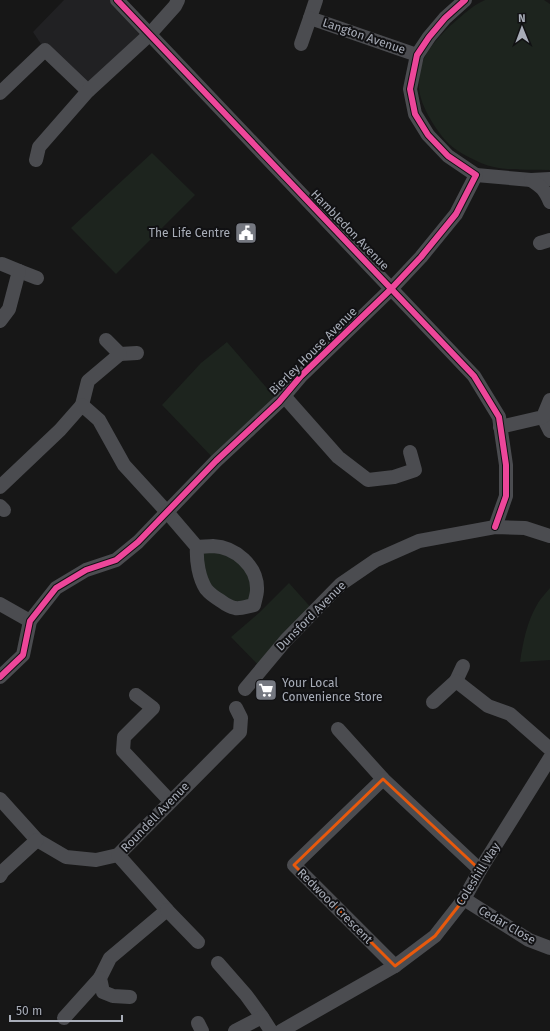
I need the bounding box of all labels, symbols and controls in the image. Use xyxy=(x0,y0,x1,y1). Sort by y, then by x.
north arrow xyxy=(502,8,542,48)
text: N xyxy=(518,12,526,25)
street label: Langton Avenue xyxy=(321,15,407,57)
street label: Hambledon Avenue xyxy=(308,187,392,273)
public building icon: The Life Centre xyxy=(233,220,259,246)
place label: The Life Centre xyxy=(149,226,230,240)
street label: Bierley House Avenue xyxy=(266,304,360,398)
street label: Dunsford Avenue xyxy=(273,578,349,654)
place label: Your Local Convenience Store xyxy=(282,676,383,704)
supermarket icon: Your Local Convenience Store xyxy=(253,677,279,703)
street label: Roundell Avenue xyxy=(118,779,192,855)
street label: Coleshill Way xyxy=(453,840,503,908)
street label: Redwood Crescent xyxy=(295,866,376,947)
street label: Cedar Close xyxy=(476,903,538,947)
scale bar xyxy=(10,997,122,1023)
text: 50 m xyxy=(16,1004,42,1018)

